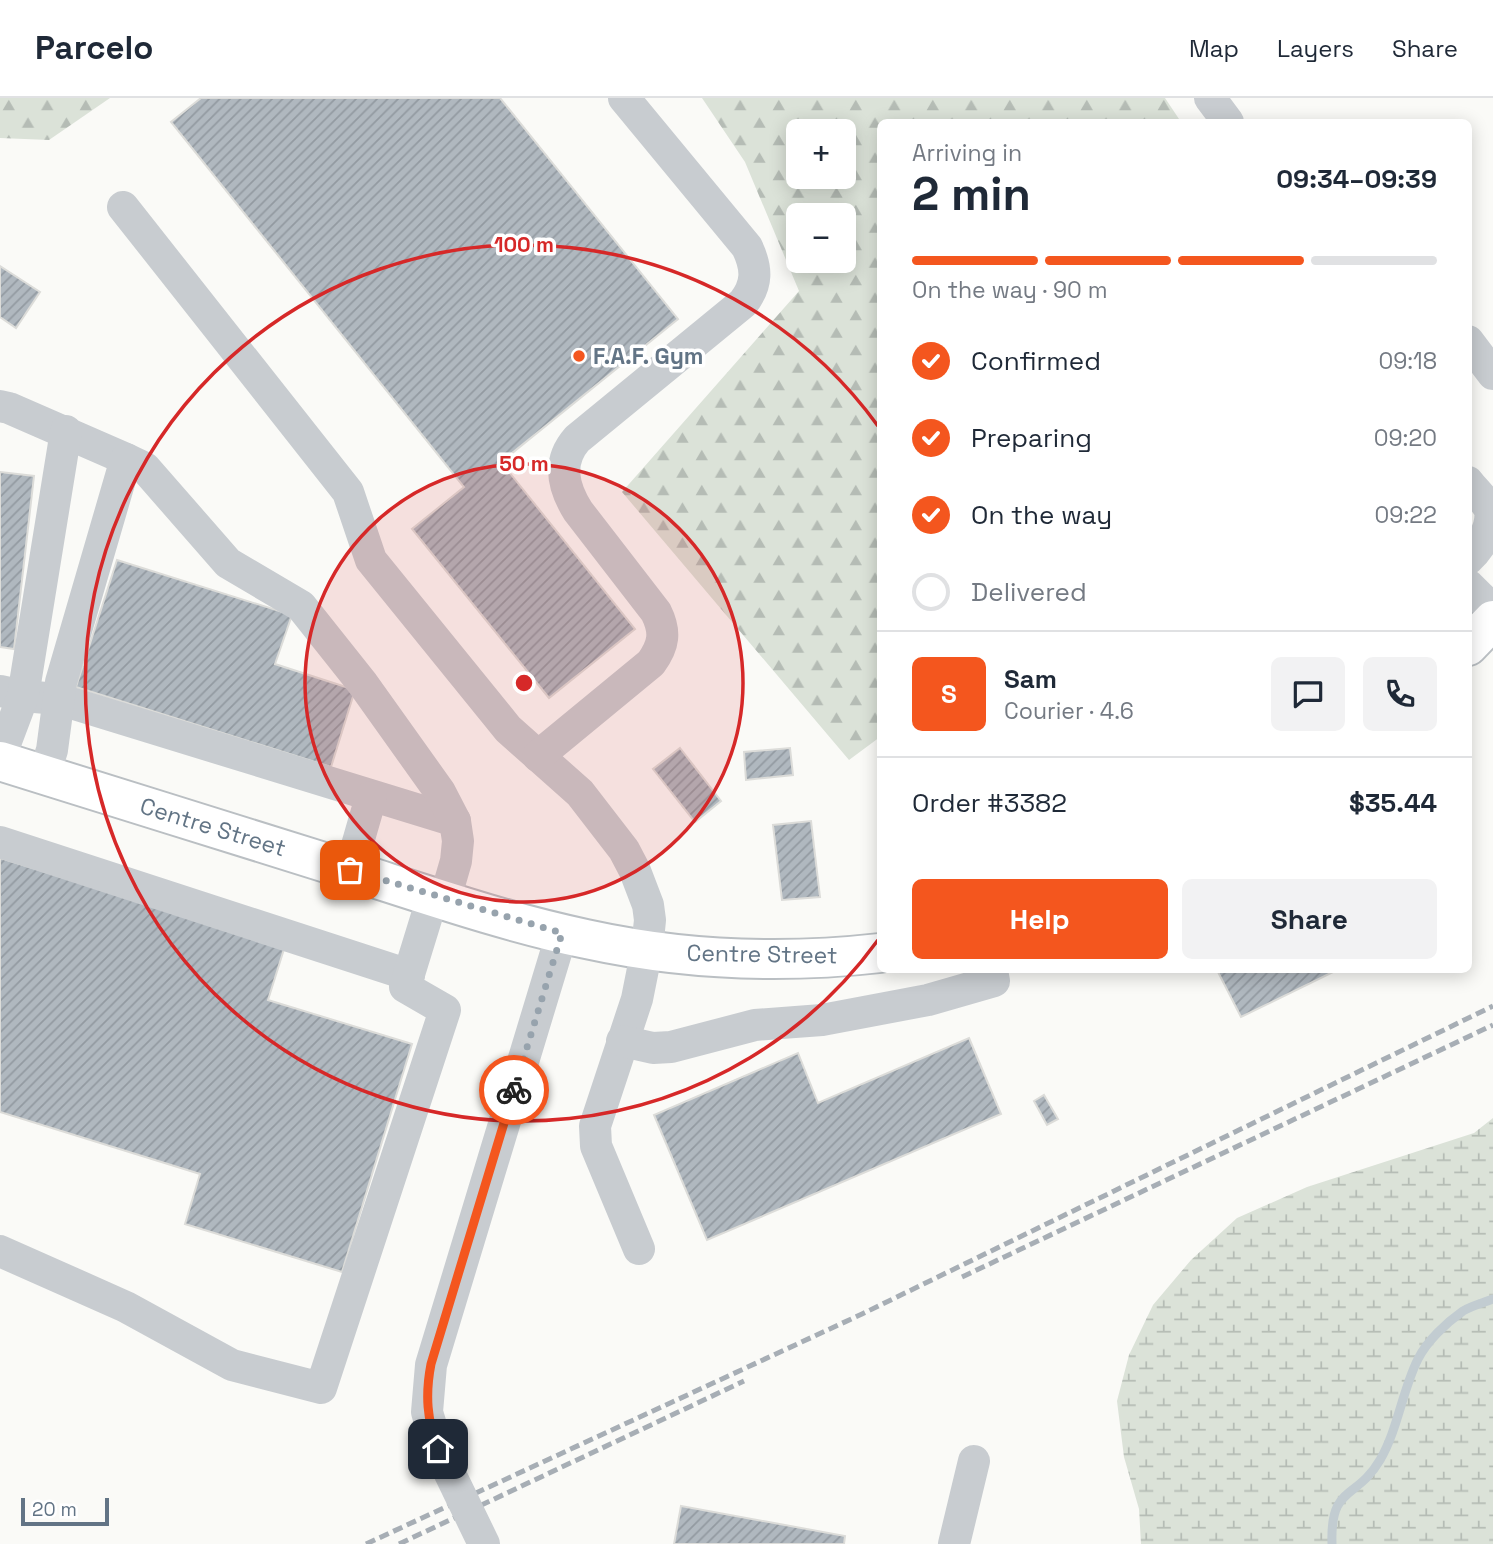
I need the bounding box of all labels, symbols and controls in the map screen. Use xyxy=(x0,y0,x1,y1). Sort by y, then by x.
text: Parcelo xyxy=(35,27,154,69)
text: Map xyxy=(1189,33,1239,64)
text: Layers xyxy=(1277,33,1354,64)
text: Share xyxy=(1392,33,1458,64)
map controls xyxy=(786,119,856,273)
button: + xyxy=(786,119,856,189)
text: Arriving in xyxy=(912,138,1022,168)
text: 09:34–09:39 xyxy=(1276,162,1437,196)
text: 2 min xyxy=(912,165,1031,223)
button: − xyxy=(786,203,856,273)
text: 100 m xyxy=(494,231,554,258)
text: On the way · 90 m xyxy=(912,275,1107,305)
place label: F.A.F. Gym xyxy=(593,341,704,371)
icon: check xyxy=(912,342,950,380)
text: Confirmed xyxy=(971,344,1101,378)
text: 09:18 xyxy=(1378,346,1437,376)
marker: F.A.F. Gym xyxy=(571,348,587,364)
icon: check xyxy=(912,419,950,457)
text: Preparing xyxy=(971,421,1092,455)
text: 09:20 xyxy=(1374,423,1437,453)
text: 50 m xyxy=(499,450,549,477)
icon: check xyxy=(912,496,950,534)
text: On the way xyxy=(971,498,1112,532)
text: 09:22 xyxy=(1375,500,1437,530)
text: Delivered xyxy=(971,575,1087,609)
button: chat xyxy=(1271,657,1345,731)
button: phone xyxy=(1363,657,1437,731)
text: Sam xyxy=(1004,662,1057,696)
centre of rings xyxy=(512,671,536,695)
text: S xyxy=(941,677,957,711)
text: Courier · 4.6 xyxy=(1004,696,1134,726)
text: Order #3382 xyxy=(912,786,1067,820)
text: $35.44 xyxy=(1349,786,1437,820)
street label: Centre Street xyxy=(137,791,289,863)
pin xyxy=(320,840,380,900)
icon: bag xyxy=(331,851,369,889)
button: Help xyxy=(912,879,1168,959)
button: Share xyxy=(1182,879,1437,959)
street label: Centre Street xyxy=(686,938,838,970)
courier xyxy=(479,1055,549,1125)
icon: bike xyxy=(495,1071,533,1109)
pin xyxy=(408,1419,468,1479)
icon: home xyxy=(419,1430,457,1468)
scale bar xyxy=(21,1495,108,1527)
text: 20 m xyxy=(32,1497,77,1522)

